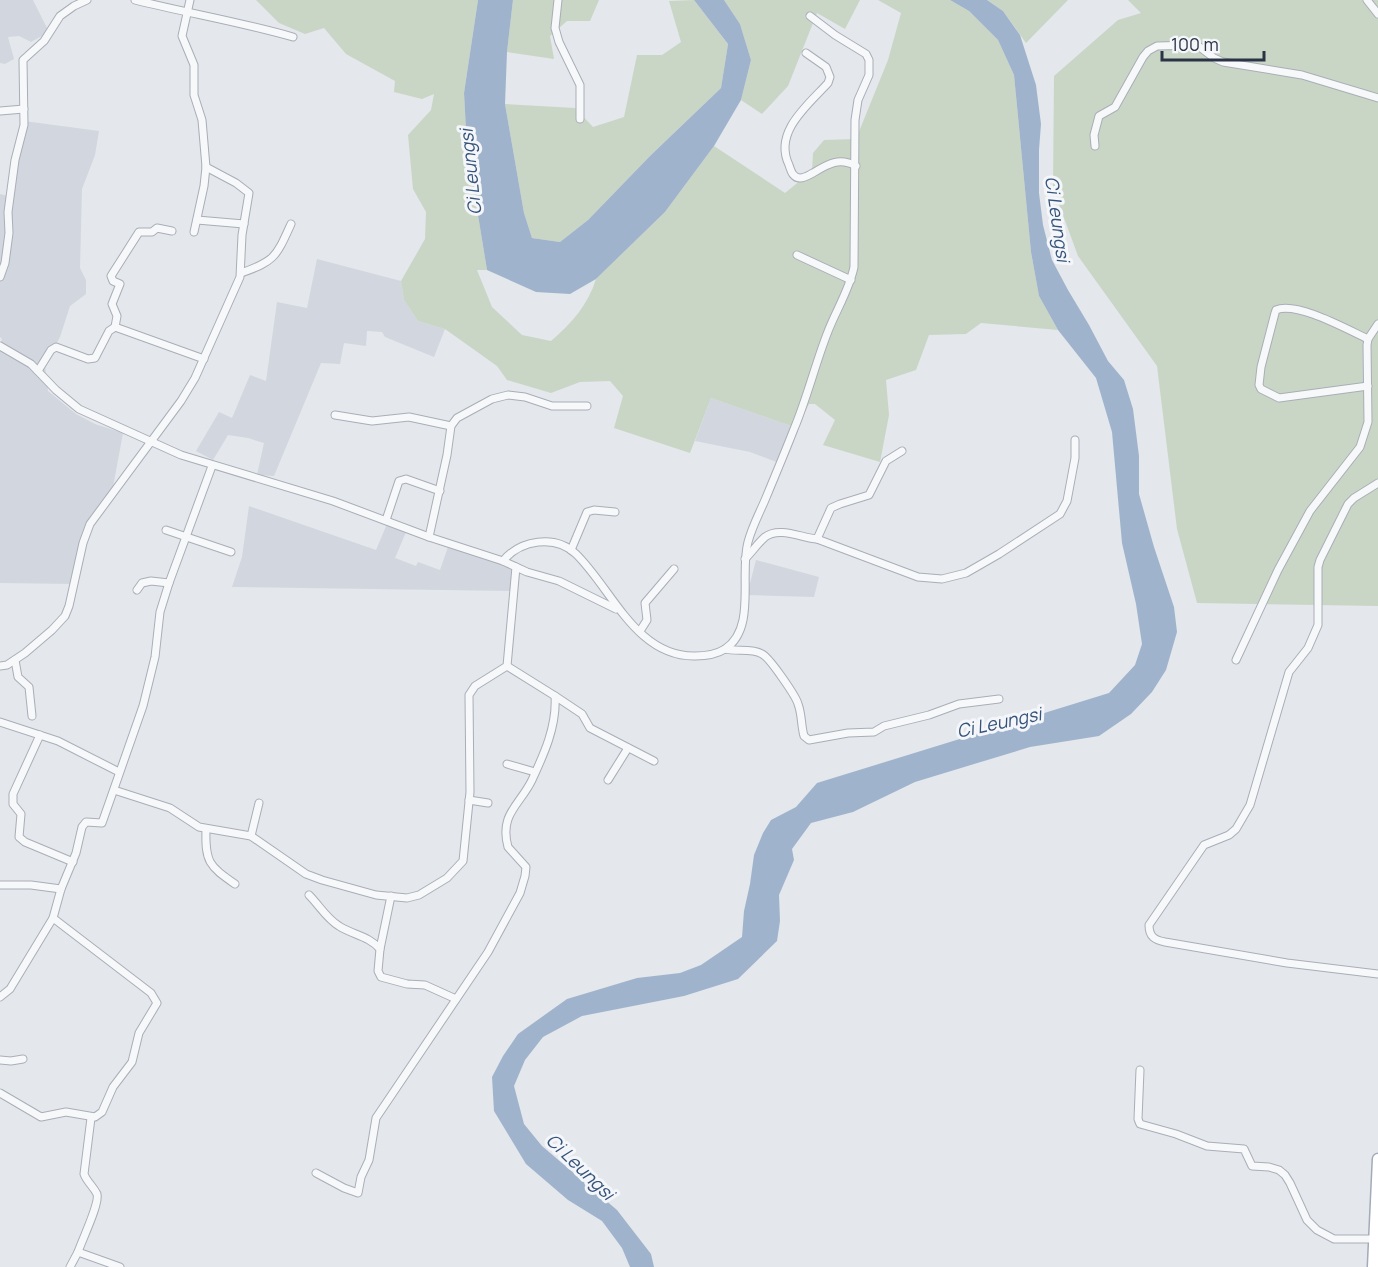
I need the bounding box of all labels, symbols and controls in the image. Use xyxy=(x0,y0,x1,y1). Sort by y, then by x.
scale bar xyxy=(1162,24,1264,62)
text: 100 m xyxy=(1171,32,1219,56)
water label: Ci Leungsi xyxy=(453,125,486,216)
water label: Ci Leungsi xyxy=(1040,175,1076,266)
water label: Ci Leungsi xyxy=(954,701,1046,743)
water label: Ci Leungsi xyxy=(541,1128,622,1207)

